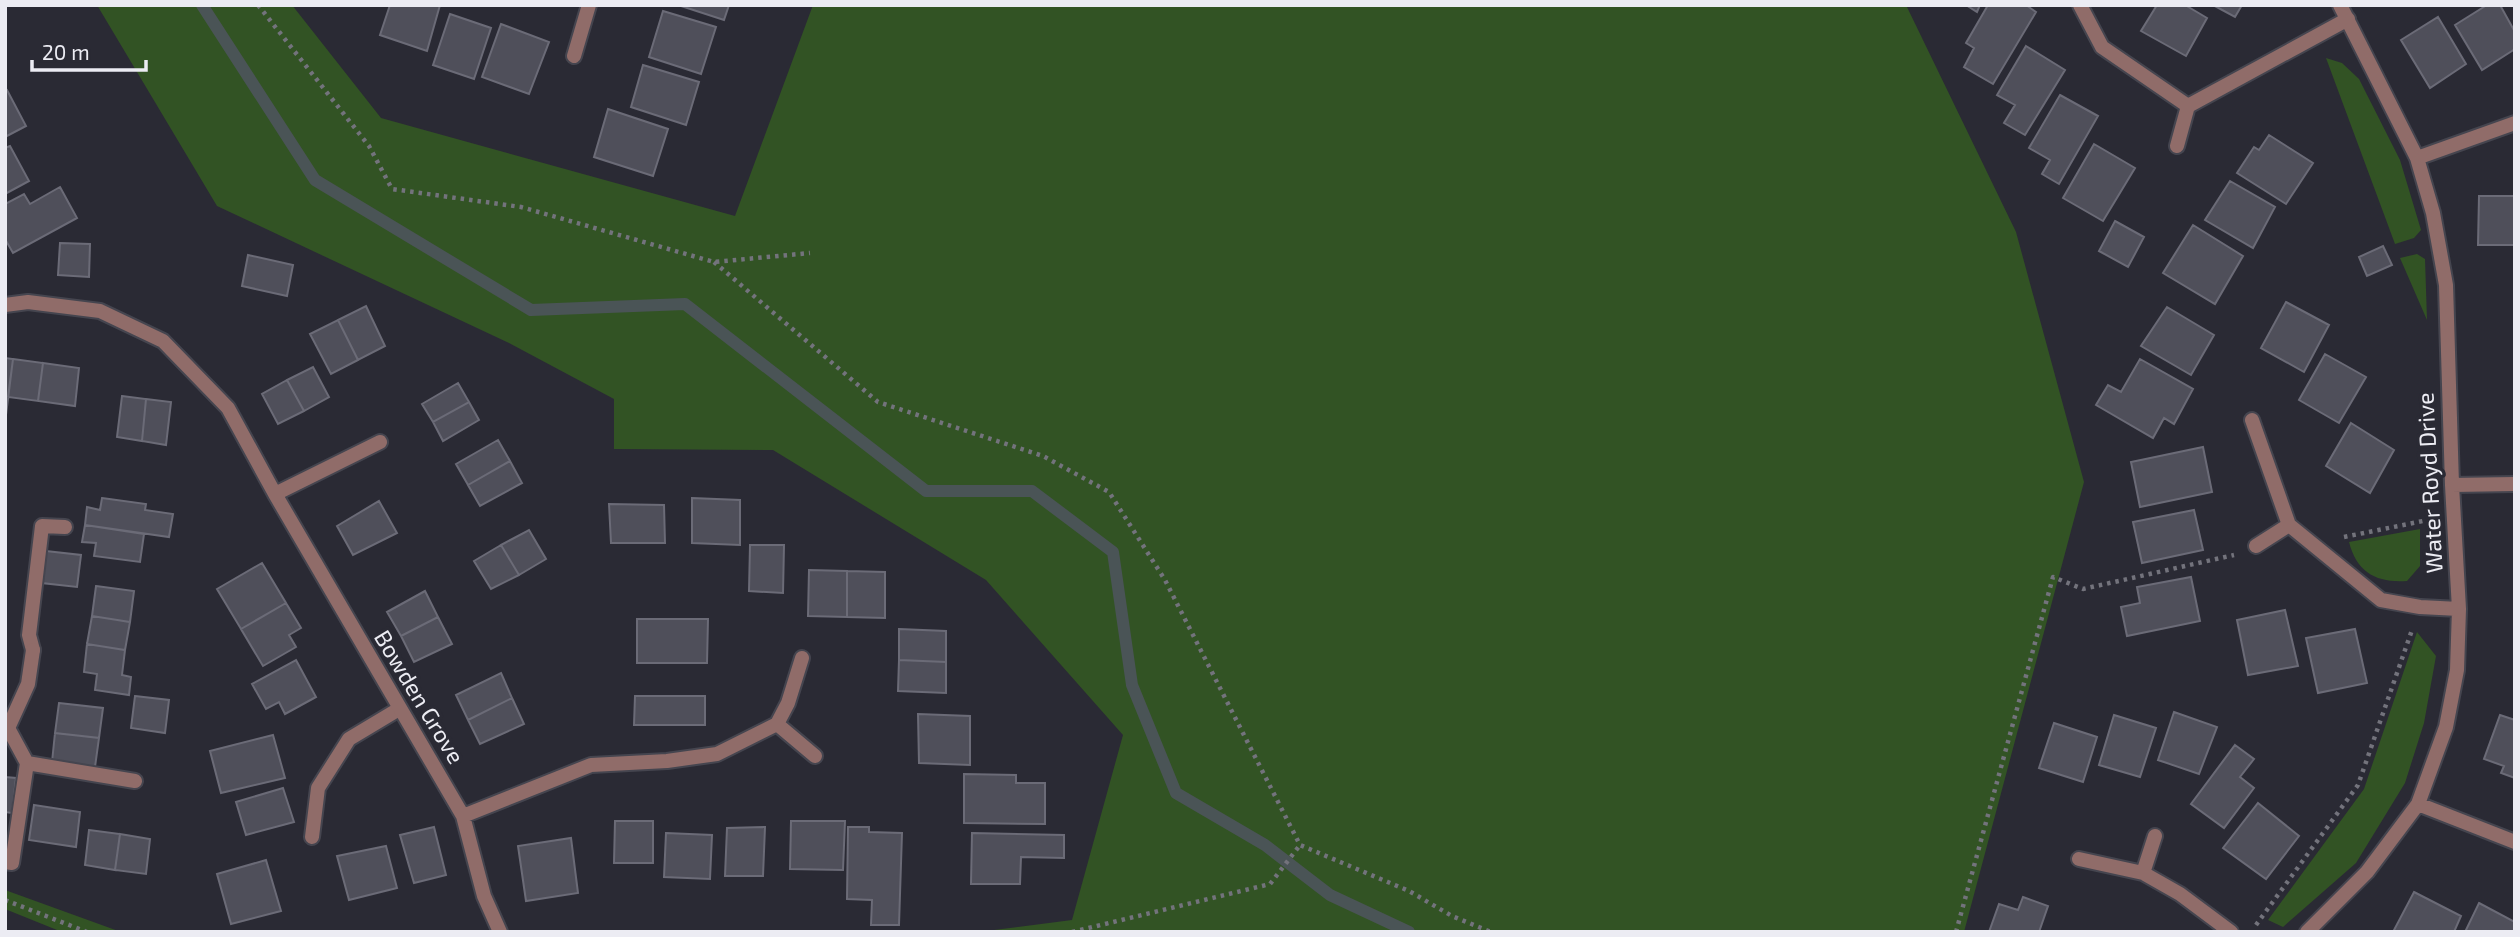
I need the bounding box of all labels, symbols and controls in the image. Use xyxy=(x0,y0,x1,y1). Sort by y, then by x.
scale bar xyxy=(32,28,145,72)
text: 20 m xyxy=(42,39,90,64)
street label: Water Royd Drive xyxy=(2410,392,2448,574)
street label: Bowden Grove xyxy=(369,625,471,768)

